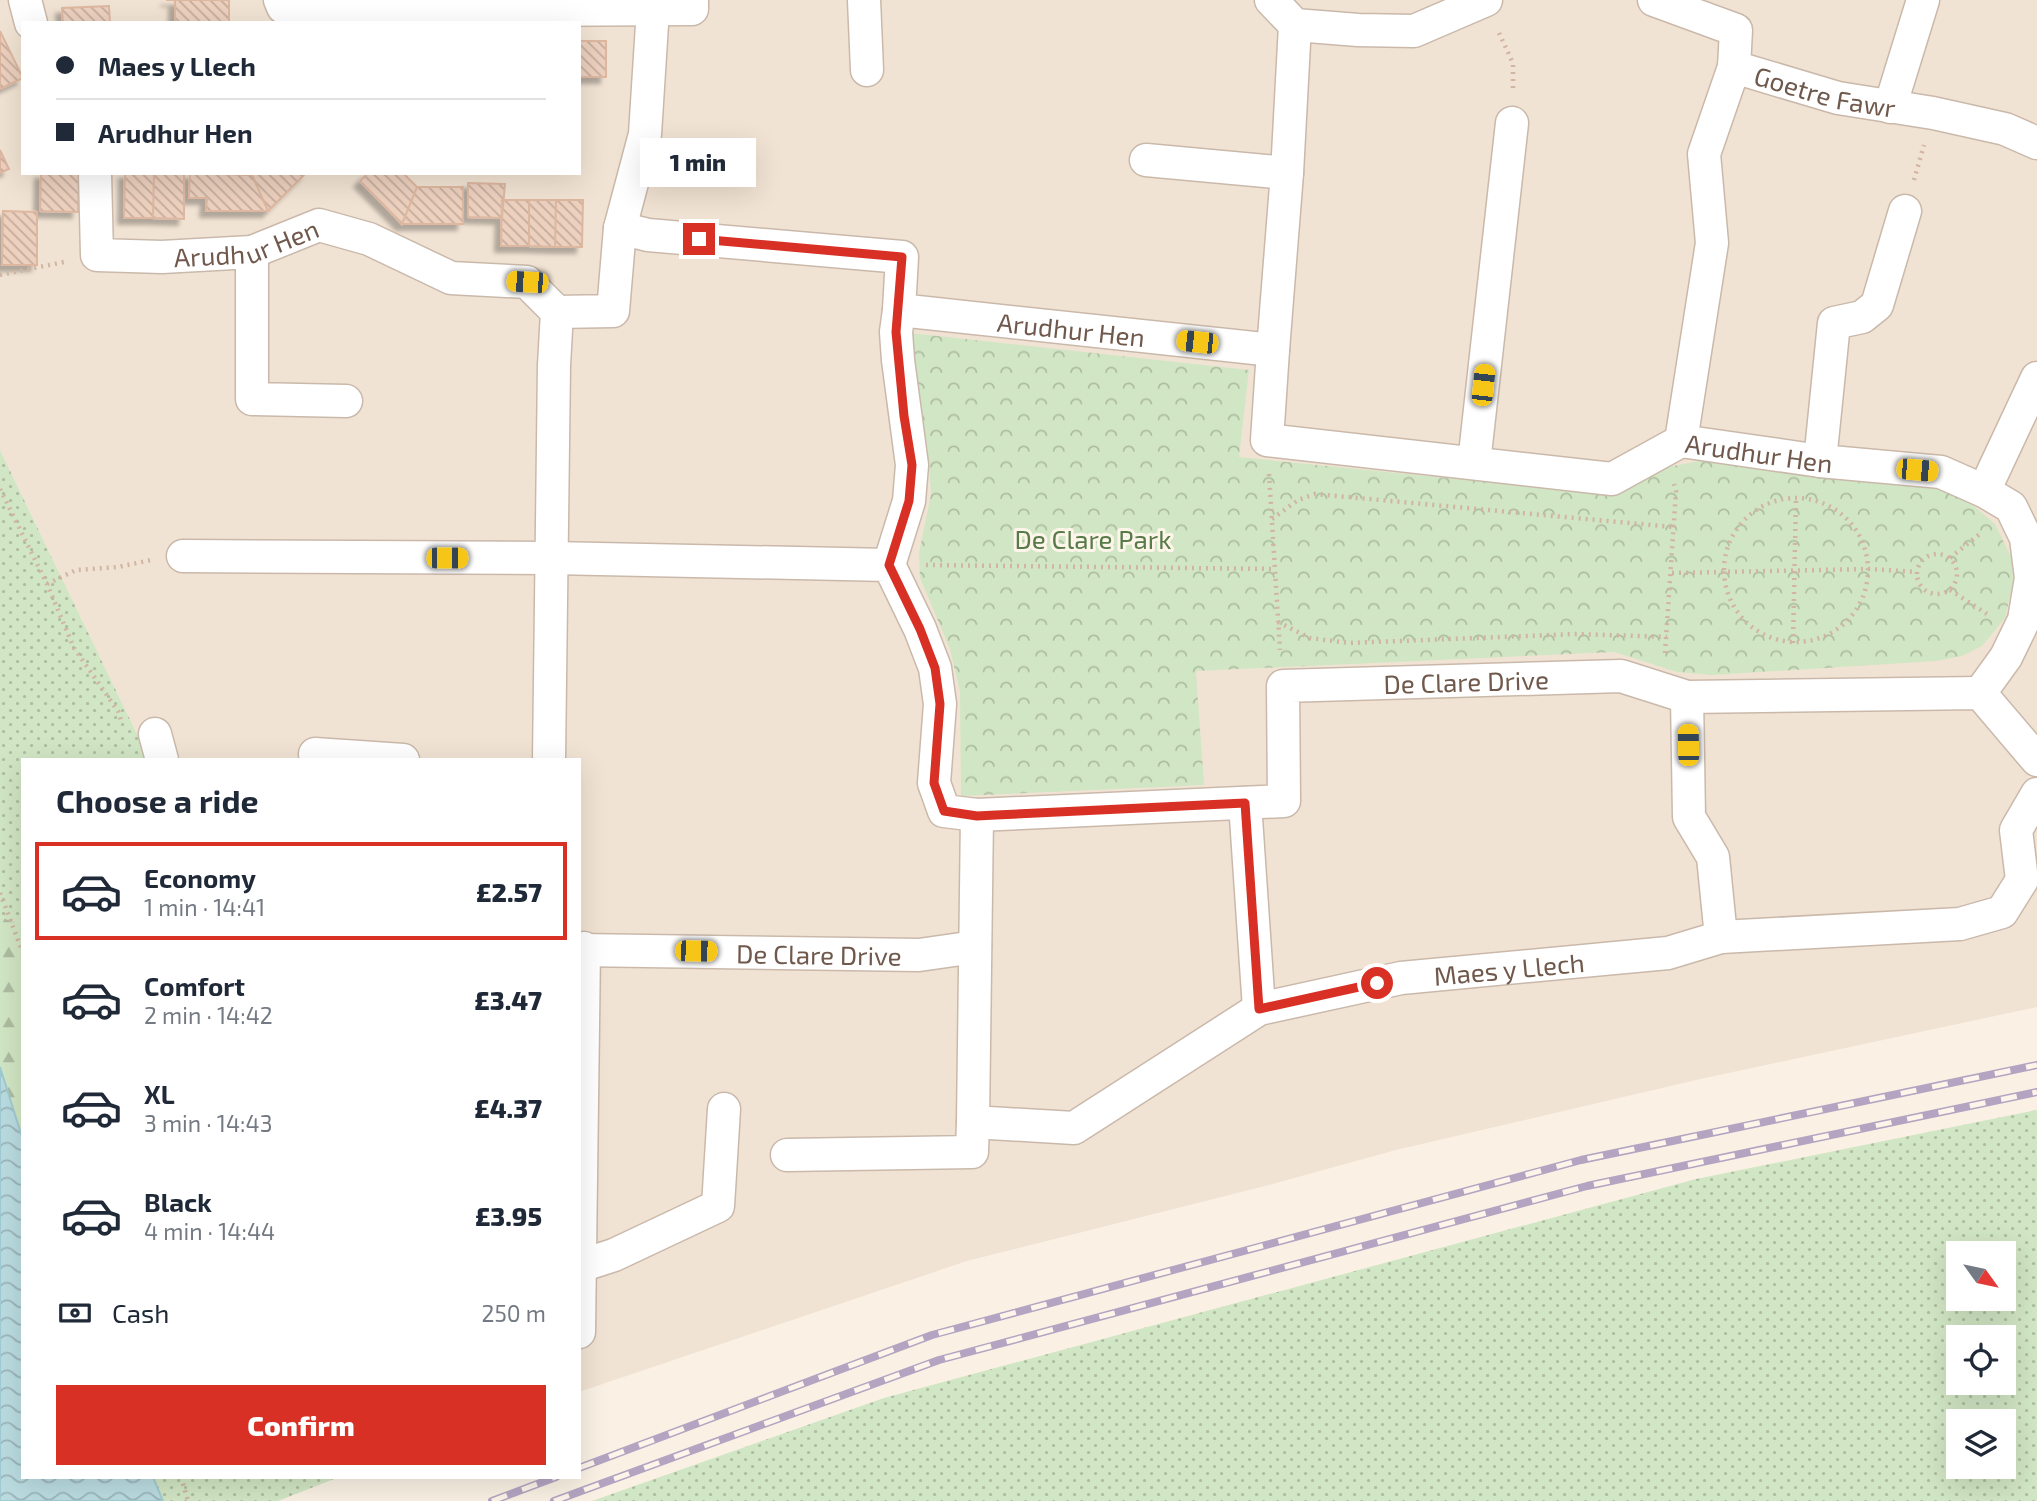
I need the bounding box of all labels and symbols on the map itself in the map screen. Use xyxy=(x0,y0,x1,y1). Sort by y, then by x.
street label: Goetre Fawr xyxy=(1751,59,1898,122)
callout: 1 min xyxy=(641,138,757,187)
street label: Arudhur Hen xyxy=(173,211,323,272)
route end xyxy=(683,223,715,255)
car xyxy=(506,270,549,294)
street label: Arudhur Hen xyxy=(996,305,1147,352)
car xyxy=(1176,329,1219,355)
car xyxy=(1471,363,1496,407)
street label: Arudhur Hen xyxy=(1683,426,1834,478)
car xyxy=(1896,458,1939,482)
park label: De Clare Park xyxy=(1015,523,1171,554)
car xyxy=(427,548,469,569)
street label: De Clare Drive xyxy=(1383,663,1549,699)
car xyxy=(1678,724,1699,766)
street label: De Clare Drive xyxy=(736,937,902,970)
car xyxy=(675,940,718,962)
street label: Maes y Llech xyxy=(1432,945,1586,990)
route start xyxy=(1361,967,1393,999)
north arrow xyxy=(1946,1241,2016,1311)

